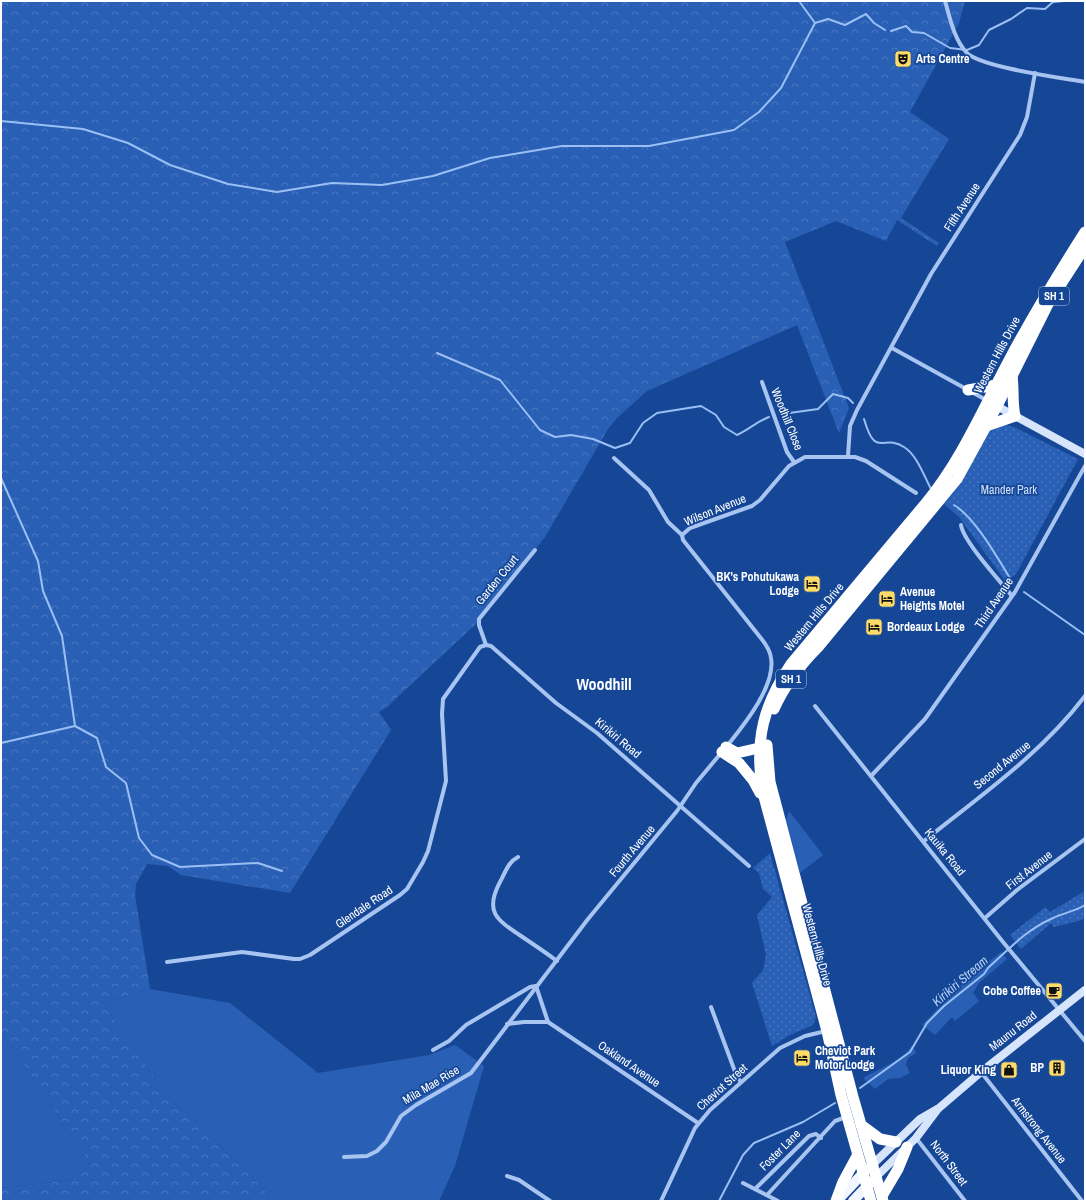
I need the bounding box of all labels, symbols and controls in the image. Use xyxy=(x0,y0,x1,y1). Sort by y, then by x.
theatre icon: Arts Centre xyxy=(893,49,913,69)
place label: Arts Centre xyxy=(916,51,970,67)
street label: Fifth Avenue xyxy=(940,180,984,234)
road number: SH 1 xyxy=(1039,287,1069,305)
street label: Western Hills Drive xyxy=(970,314,1024,396)
street label: Woodhill Close xyxy=(767,385,807,453)
park label: Mander Park xyxy=(981,482,1037,498)
street label: Wilson Avenue xyxy=(682,490,748,530)
street label: Garden Court xyxy=(472,552,522,608)
place label: BK's Pohutukawa Lodge xyxy=(716,569,800,599)
hotel icon: BK's Pohutukawa Lodge xyxy=(802,574,822,594)
street label: Third Avenue xyxy=(971,574,1017,632)
street label: Western Hills Drive xyxy=(781,579,847,655)
place label: Avenue Heights Motel xyxy=(900,584,965,614)
hotel icon: Avenue Heights Motel xyxy=(877,589,897,609)
hotel icon: Bordeaux Lodge xyxy=(864,617,884,637)
place label: Bordeaux Lodge xyxy=(887,619,965,635)
road number: SH 1 xyxy=(776,670,806,688)
district label: Woodhill xyxy=(576,673,632,695)
street label: Kirikiri Road xyxy=(592,714,644,762)
street label: Second Avenue xyxy=(970,737,1034,793)
street label: Fourth Avenue xyxy=(606,822,658,880)
street label: Kauika Road xyxy=(921,825,969,879)
street label: First Avenue xyxy=(1002,847,1056,893)
street label: Glendale Road xyxy=(332,882,396,932)
street label: Western Hills Drive xyxy=(798,902,836,988)
water label: Kirikiri Stream xyxy=(928,952,992,1010)
cafe icon: Cobe Coffee xyxy=(1044,981,1064,1001)
place label: Cobe Coffee xyxy=(983,983,1042,999)
street label: Maunu Road xyxy=(986,1007,1040,1055)
street label: Oakland Avenue xyxy=(595,1037,663,1091)
place label: Cheviot Park Motor Lodge xyxy=(815,1043,876,1073)
hotel icon: Cheviot Park Motor Lodge xyxy=(792,1048,812,1068)
building icon: BP xyxy=(1047,1058,1067,1078)
street label: Cheviot Street xyxy=(693,1060,751,1114)
shop icon: Liquor King xyxy=(999,1060,1019,1080)
place label: BP xyxy=(1030,1060,1044,1076)
street label: Mila Mae Rise xyxy=(400,1062,462,1108)
place label: Liquor King xyxy=(941,1062,996,1078)
street label: Armstrong Avenue xyxy=(1007,1092,1070,1167)
street label: Foster Lane xyxy=(756,1126,804,1174)
street label: North Street xyxy=(927,1137,972,1189)

